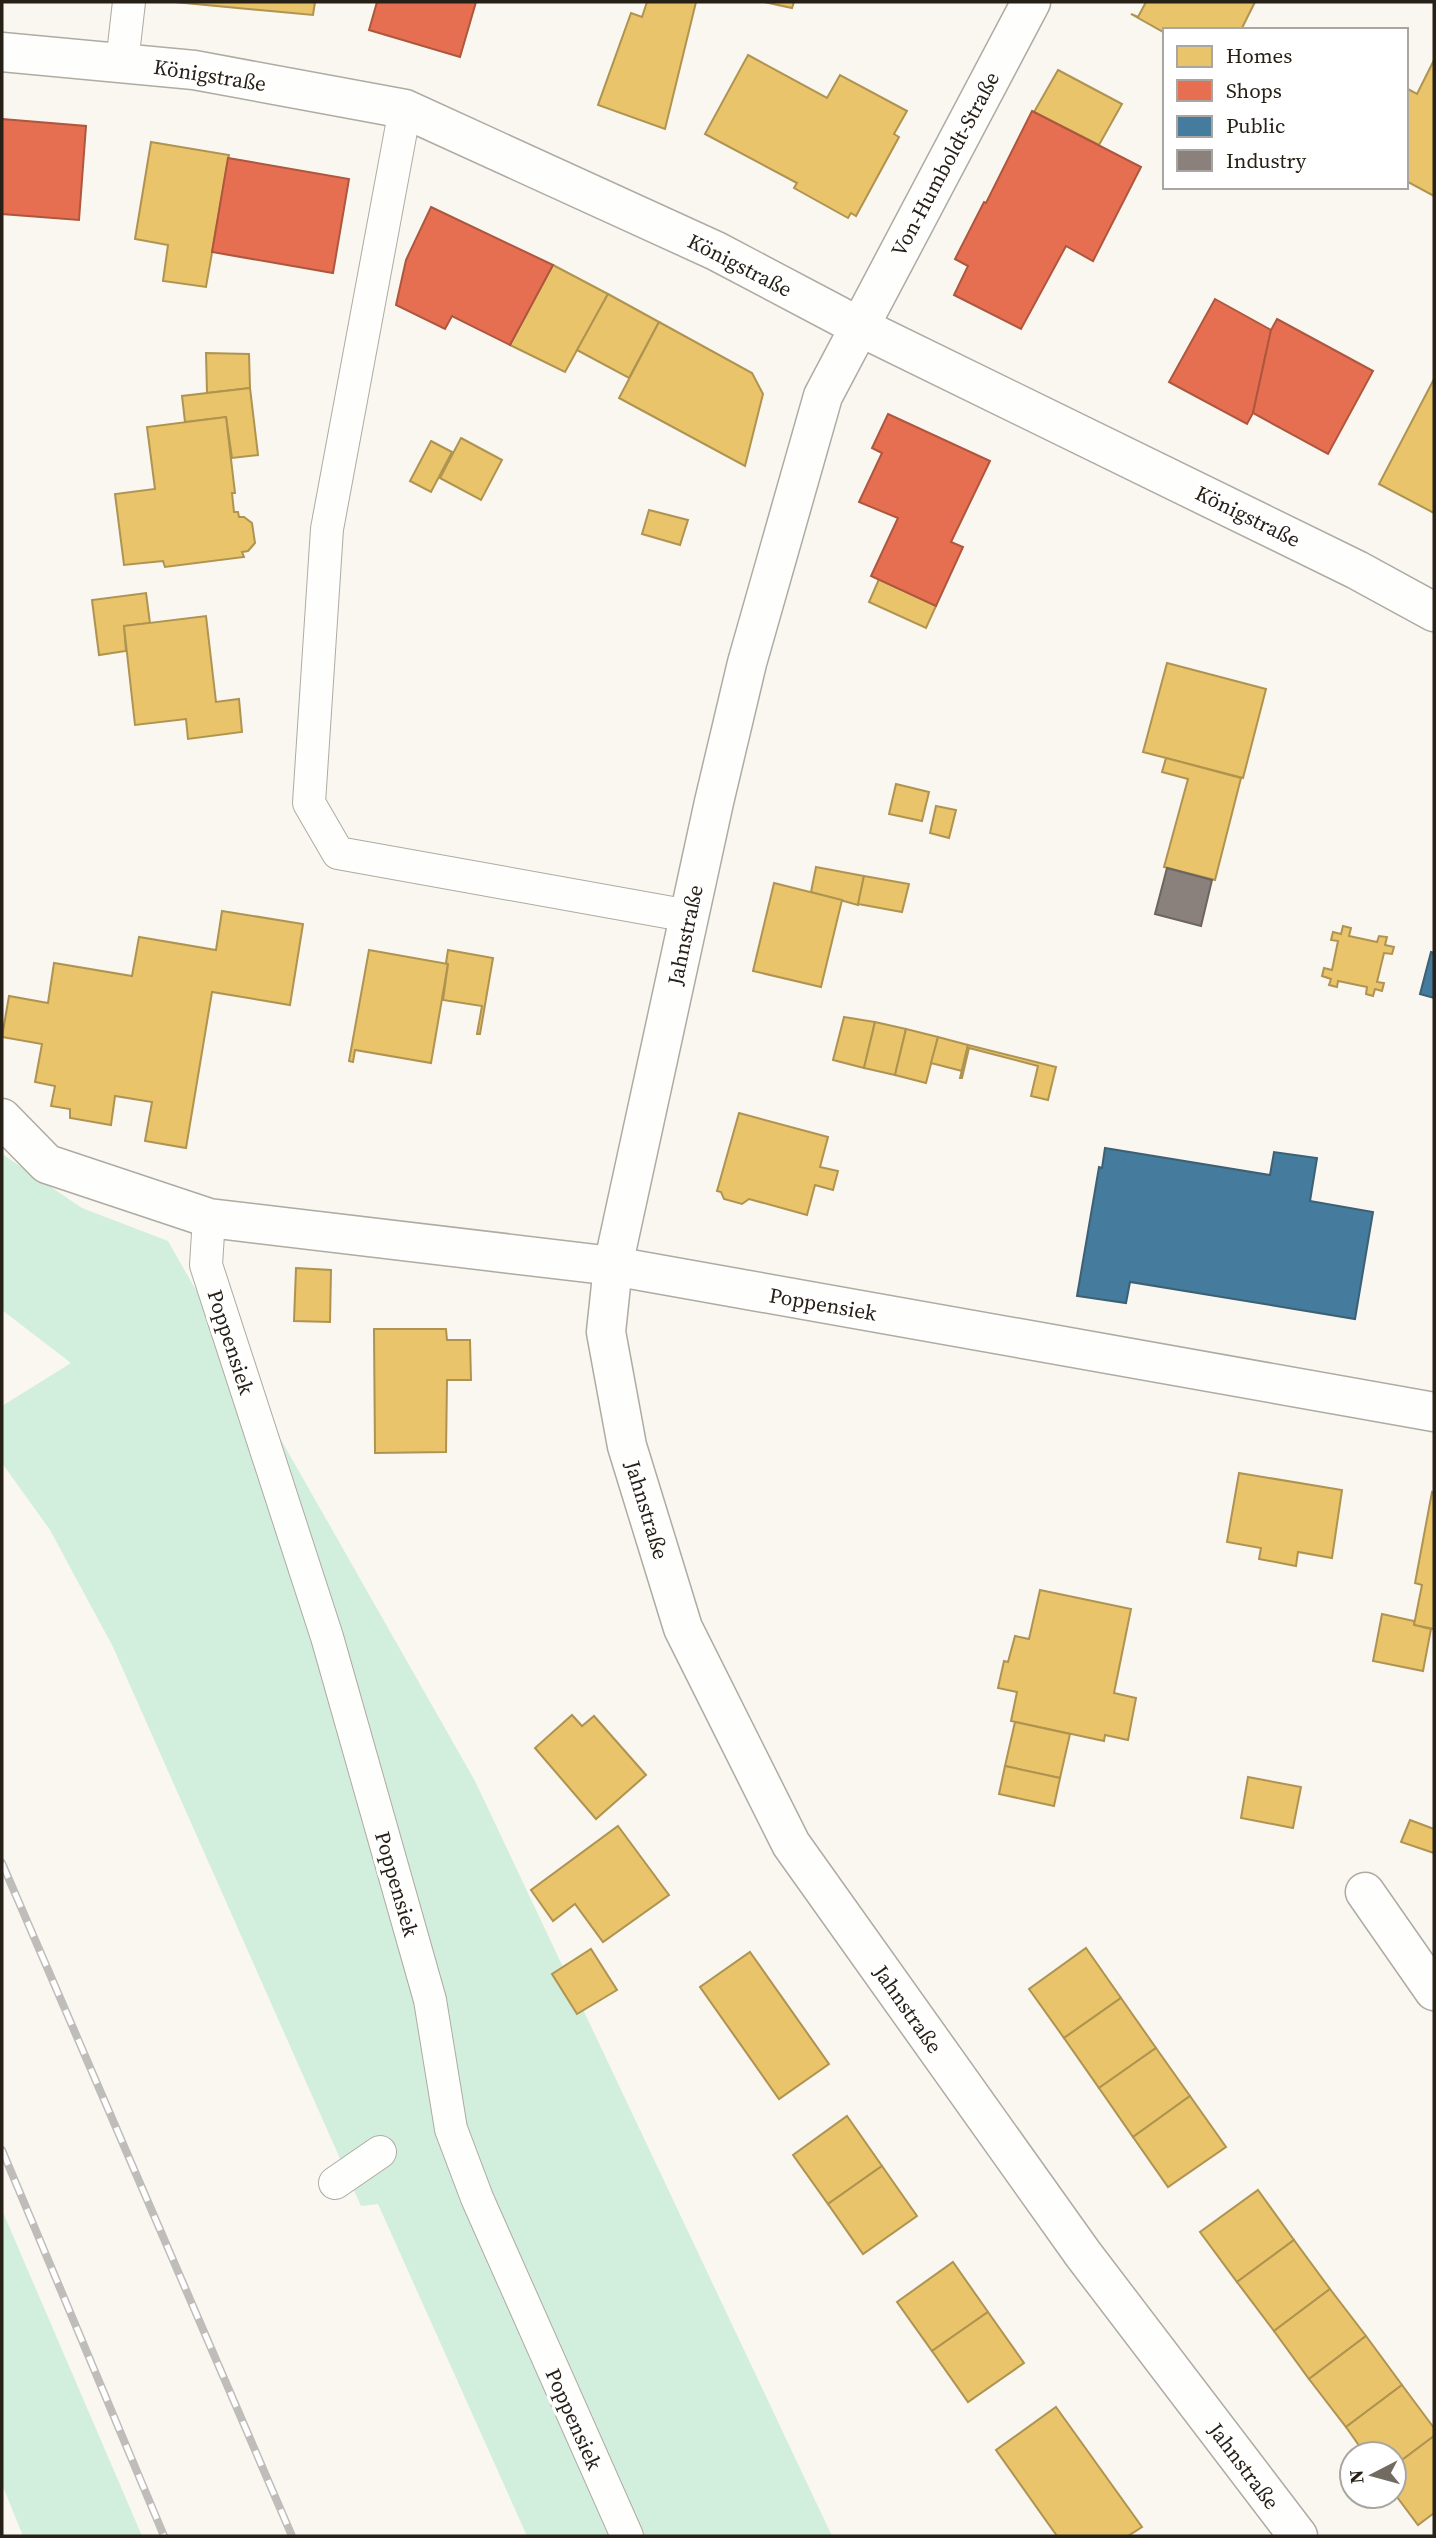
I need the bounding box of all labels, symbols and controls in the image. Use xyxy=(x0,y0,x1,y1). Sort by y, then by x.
legend xyxy=(1163,28,1408,189)
text: Homes xyxy=(1226,41,1292,70)
street label: Königstraße xyxy=(152,52,268,98)
street label: Von-Humboldt-Straße xyxy=(884,66,1006,262)
text: Shops xyxy=(1226,76,1282,105)
text: Public xyxy=(1226,111,1285,140)
text: Industry xyxy=(1226,146,1306,175)
street label: Königstraße xyxy=(683,226,797,304)
street label: Königstraße xyxy=(1191,478,1305,554)
street label: Jahnstraße xyxy=(660,882,710,989)
street label: Poppensiek xyxy=(767,1280,879,1328)
street label: Poppensiek xyxy=(200,1286,262,1398)
street label: Jahnstraße xyxy=(618,1456,676,1563)
street label: Poppensiek xyxy=(368,1828,426,1941)
street label: Jahnstraße xyxy=(866,1958,949,2059)
street label: Poppensiek xyxy=(539,2364,609,2475)
street label: Jahnstraße xyxy=(1201,2416,1286,2515)
north arrow xyxy=(1338,2440,1408,2510)
text: N xyxy=(1342,2468,1370,2485)

